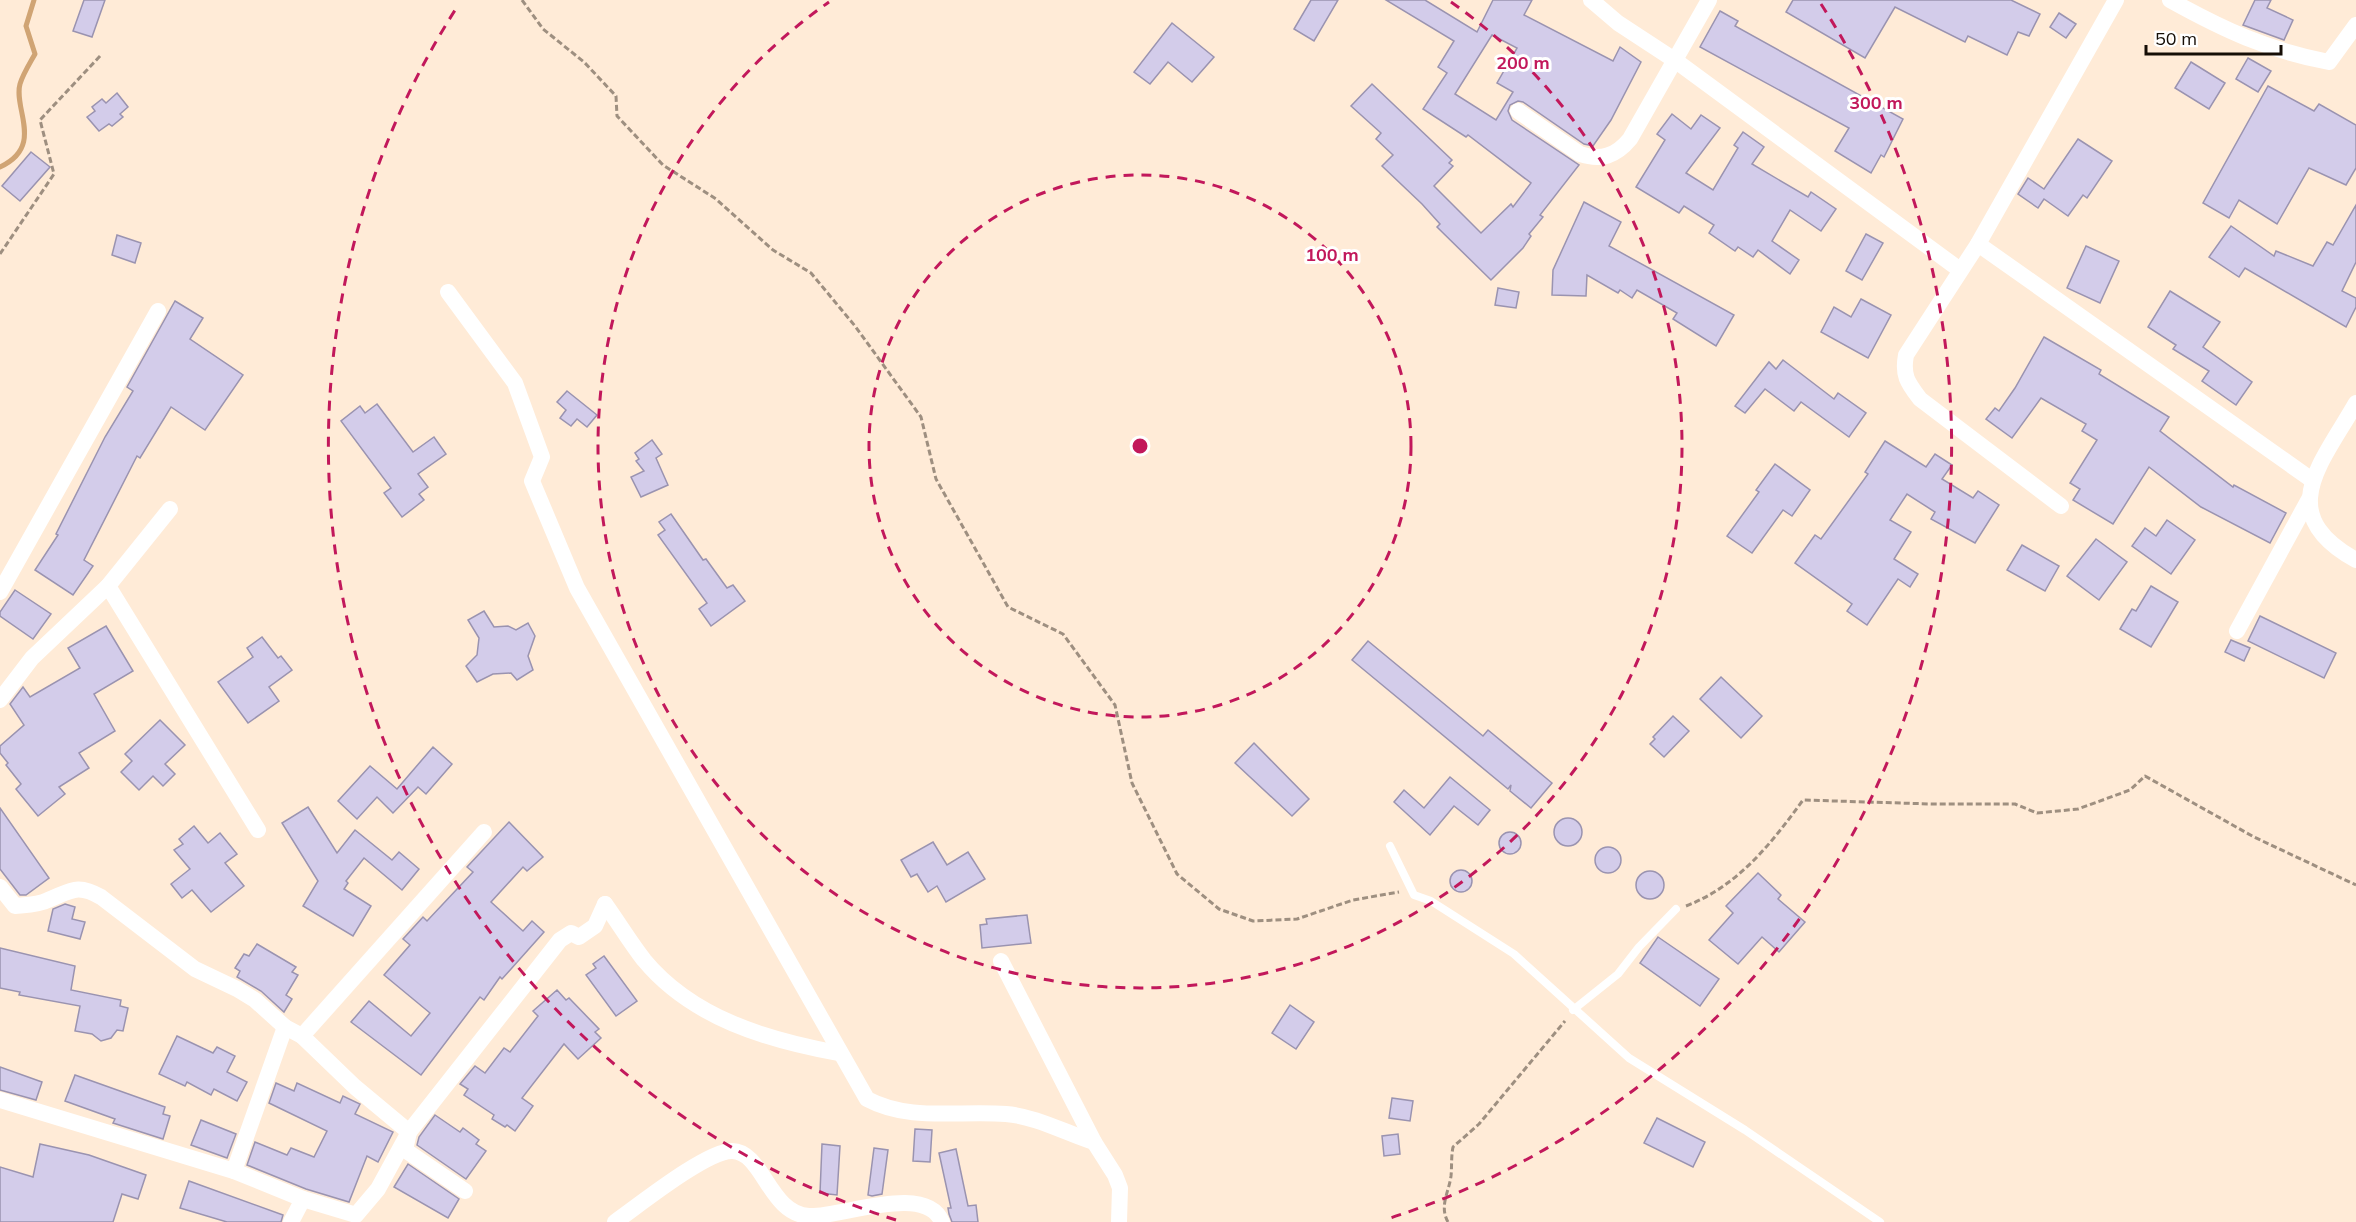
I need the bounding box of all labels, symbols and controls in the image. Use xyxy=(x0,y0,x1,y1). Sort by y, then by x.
scale bar xyxy=(2146,18,2281,56)
text: 50 m xyxy=(2155,27,2197,50)
text: 200 m xyxy=(1496,51,1550,74)
text: 300 m xyxy=(1849,91,1903,114)
text: 100 m xyxy=(1305,243,1359,266)
centre of rings xyxy=(1130,436,1150,456)

